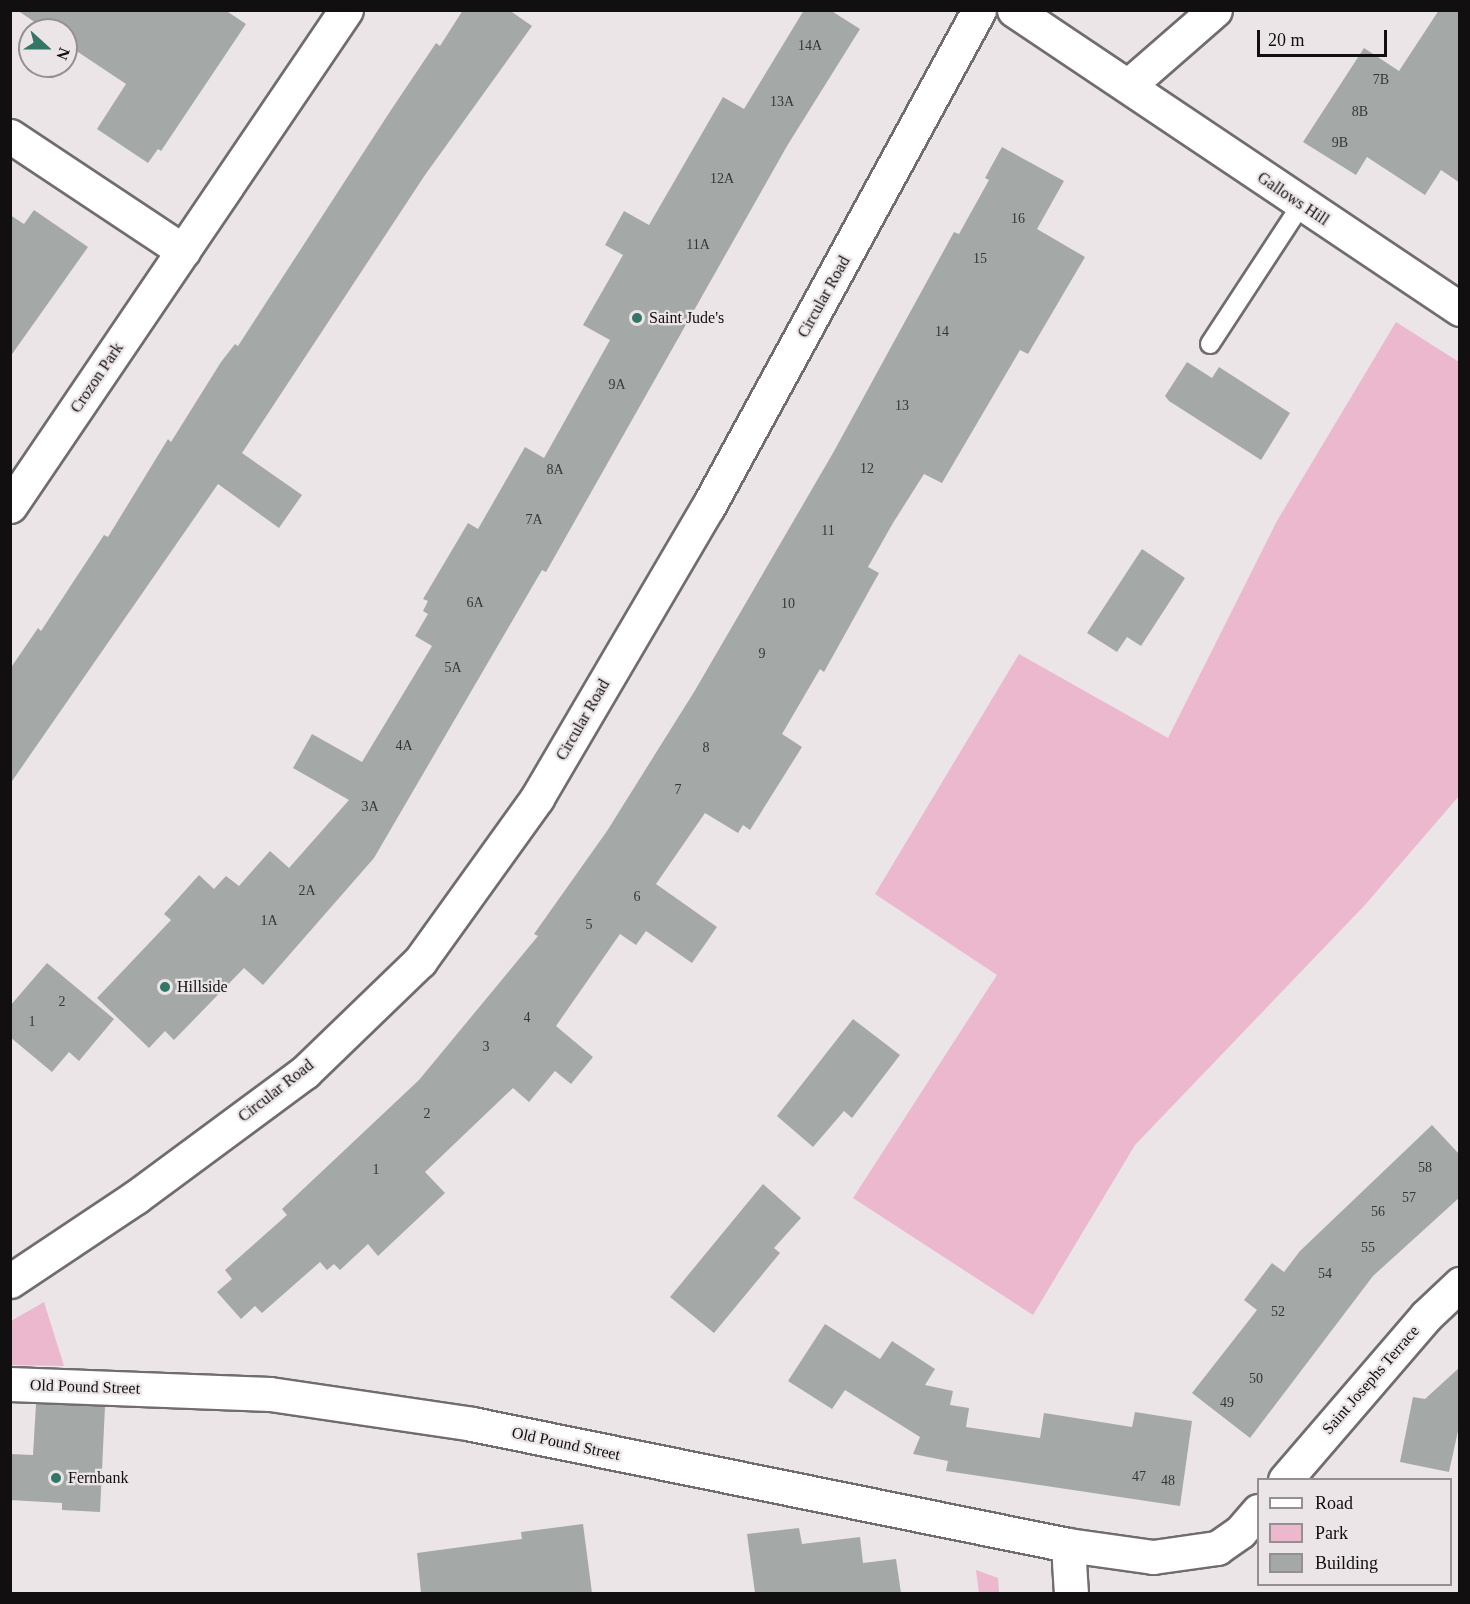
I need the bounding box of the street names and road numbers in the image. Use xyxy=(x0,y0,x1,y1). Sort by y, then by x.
street label: Gallows Hill xyxy=(1254,168,1332,230)
street label: Circular Road xyxy=(794,253,854,341)
street label: Crozon Park xyxy=(67,339,127,417)
street label: Circular Road xyxy=(552,676,614,764)
street label: Circular Road xyxy=(235,1056,317,1126)
street label: Saint Josephs Terrace xyxy=(1318,1321,1424,1439)
street label: Old Pound Street xyxy=(30,1375,140,1399)
street label: Old Pound Street xyxy=(510,1423,622,1465)

